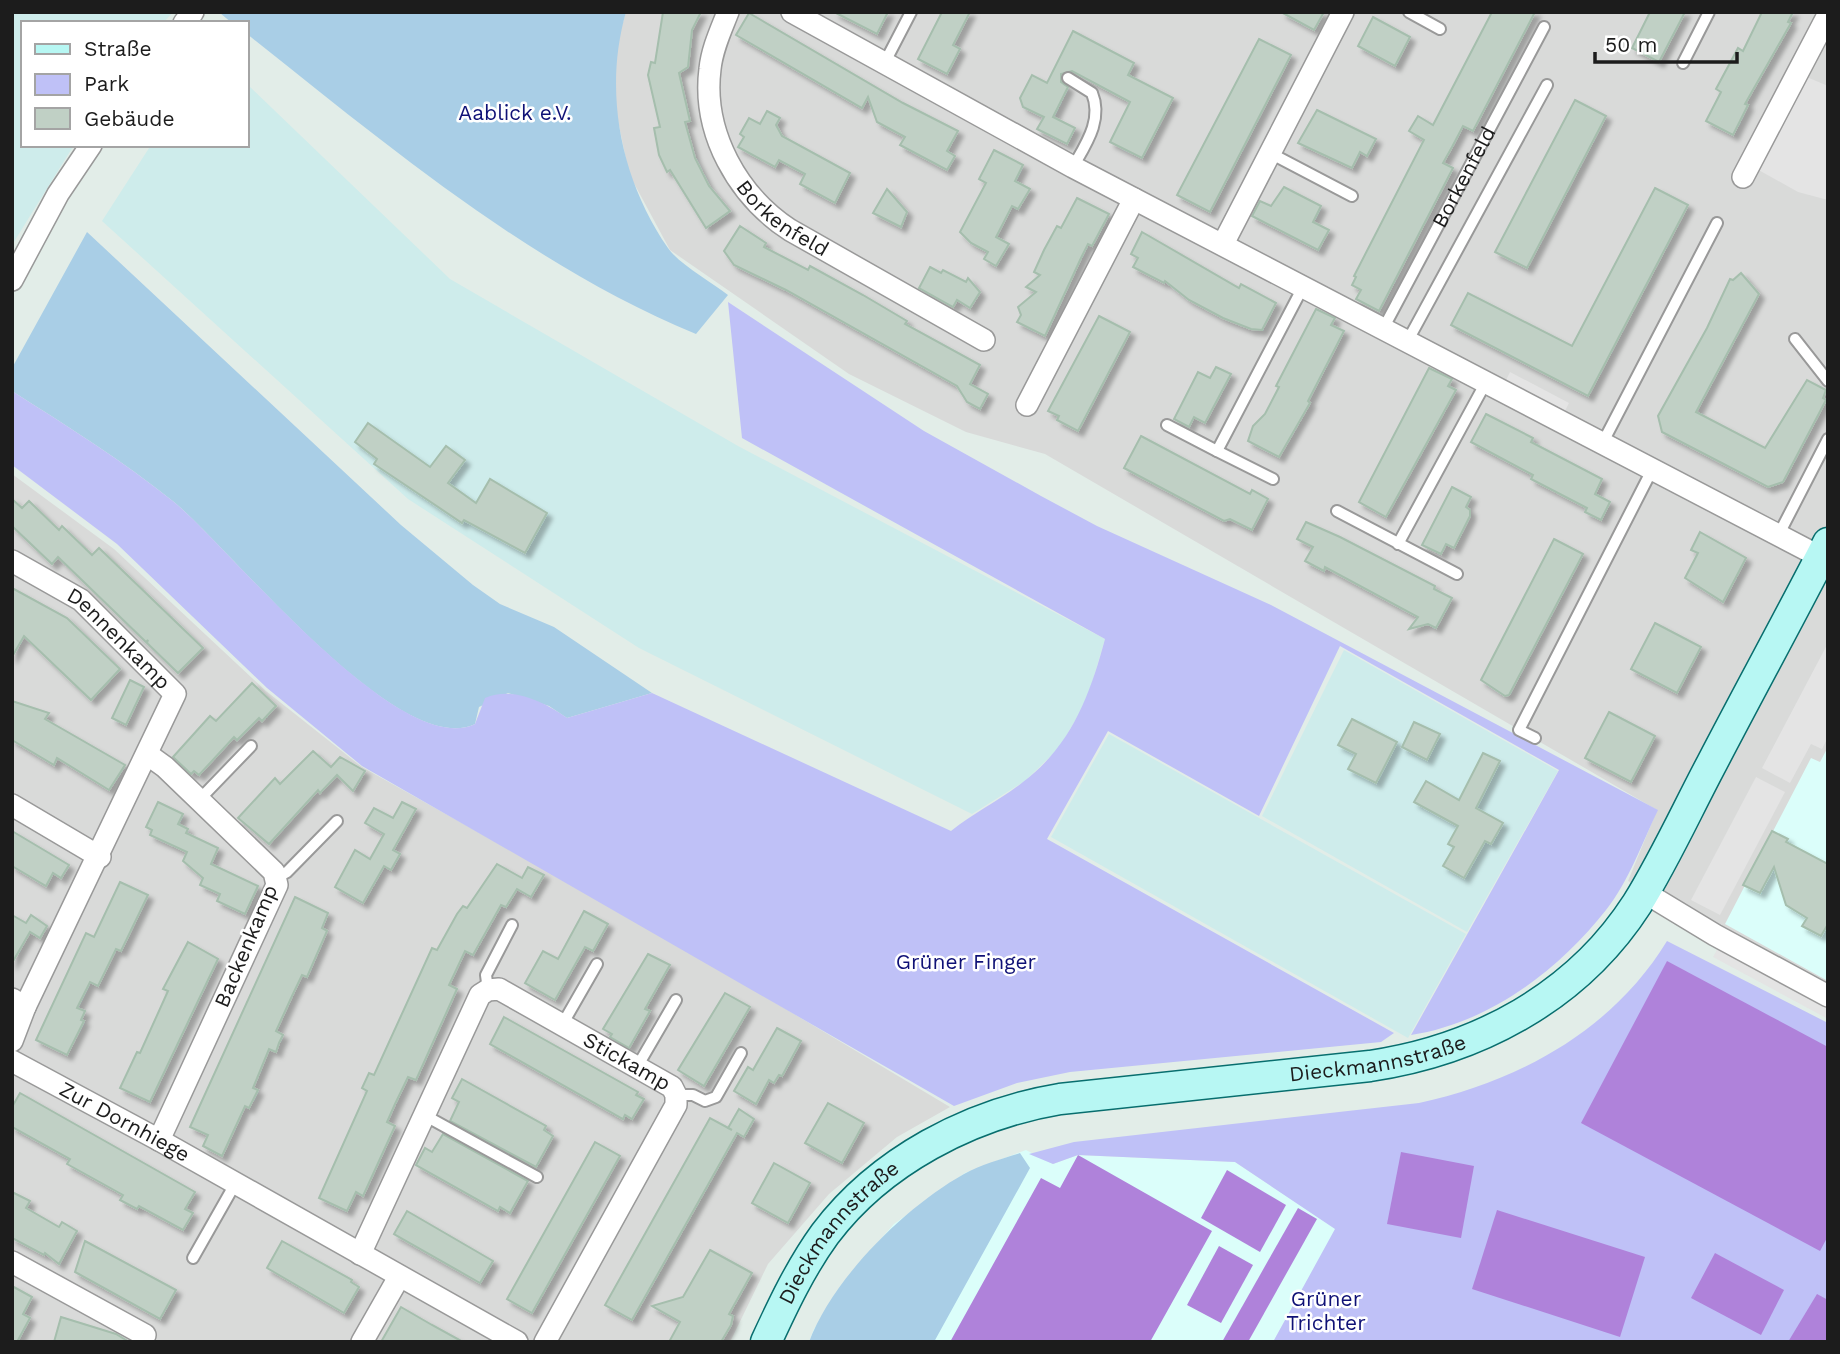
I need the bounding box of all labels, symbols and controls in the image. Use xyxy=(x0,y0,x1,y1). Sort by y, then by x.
legend xyxy=(21,21,248,147)
scale bar xyxy=(1595,21,1737,65)
text: 50 m xyxy=(1605,32,1657,57)
text: Straße xyxy=(84,36,152,61)
text: Park xyxy=(84,71,129,96)
park label: Aablick e.V. xyxy=(458,100,572,125)
text: Gebäude xyxy=(84,106,175,131)
street label: Borkenfeld xyxy=(1426,122,1501,232)
street label: Borkenfeld xyxy=(731,175,833,261)
street label: Dennenkamp xyxy=(63,582,176,694)
street label: Backenkamp xyxy=(208,881,283,1011)
park label: Grüner Finger xyxy=(896,949,1037,974)
street label: Stickamp xyxy=(579,1026,675,1096)
street label: Dieckmannstraße xyxy=(1288,1029,1469,1087)
street label: Zur Dornhiege xyxy=(55,1076,194,1167)
street label: Dieckmannstraße xyxy=(773,1155,904,1308)
park label: Grüner Trichter xyxy=(1286,1286,1366,1335)

